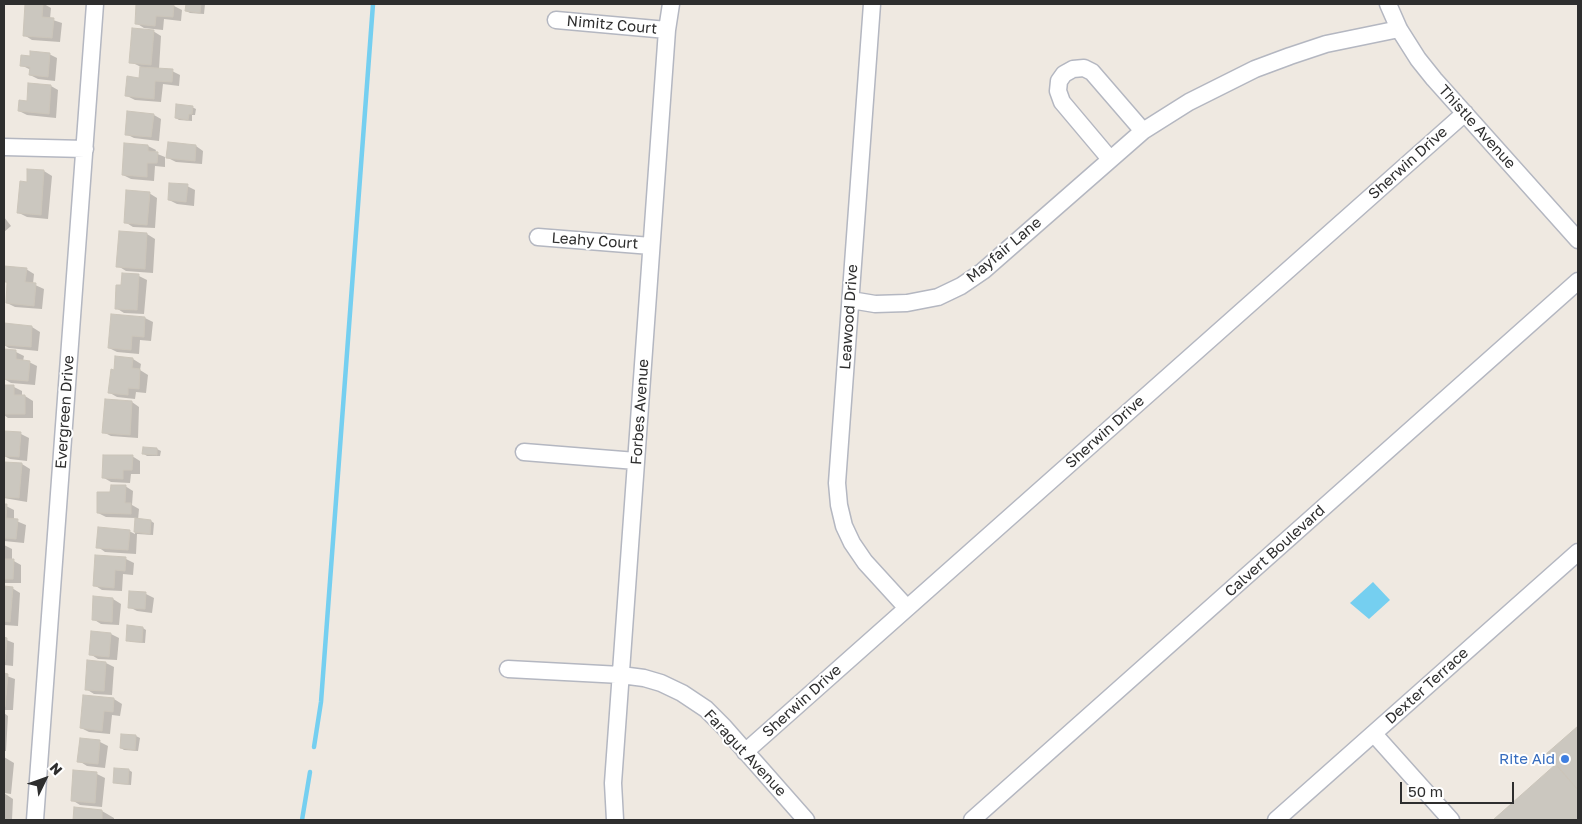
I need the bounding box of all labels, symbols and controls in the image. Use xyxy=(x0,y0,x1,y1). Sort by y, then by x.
street label: Nimitz Court xyxy=(566,12,658,38)
street label: Thistle Avenue xyxy=(1435,81,1519,173)
street label: Sherwin Drive xyxy=(1365,123,1451,203)
street label: Mayfair Lane xyxy=(963,213,1045,287)
street label: Leahy Court xyxy=(551,229,639,253)
street label: Leawood Drive xyxy=(836,264,862,370)
street label: Evergreen Drive xyxy=(52,355,78,469)
street label: Forbes Avenue xyxy=(627,358,653,466)
street label: Sherwin Drive xyxy=(1062,392,1148,472)
street label: Calvert Boulevard xyxy=(1221,501,1329,601)
street label: Dexter Terrace xyxy=(1382,644,1472,728)
street label: Sherwin Drive xyxy=(759,661,845,741)
street label: Faragut Avenue xyxy=(700,706,790,800)
place label: Rite Aid xyxy=(1499,750,1555,768)
marker: Rite Aid xyxy=(1559,753,1571,765)
north arrow xyxy=(20,754,70,804)
text: N xyxy=(47,759,66,778)
scale bar xyxy=(1402,772,1516,804)
text: 50 m xyxy=(1408,782,1443,800)

